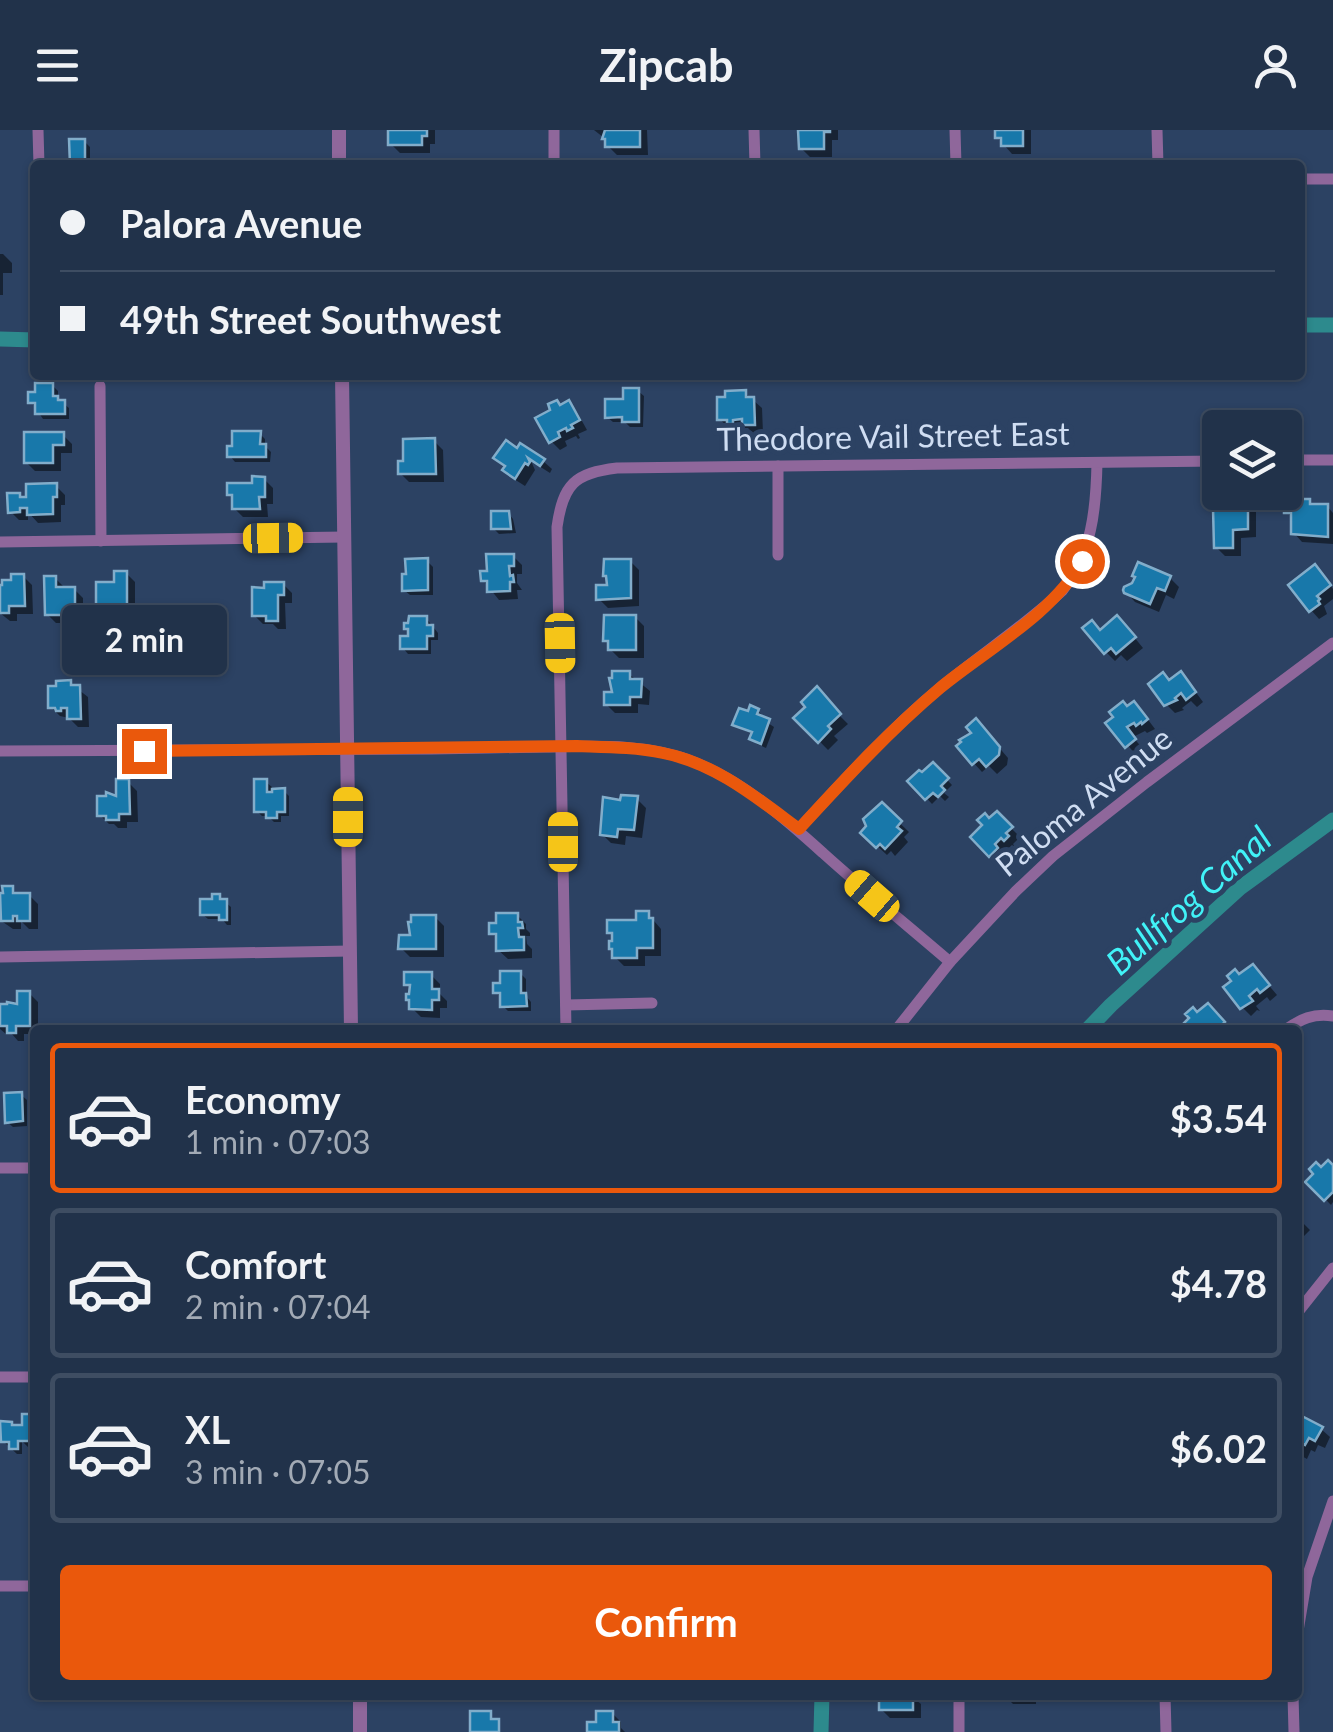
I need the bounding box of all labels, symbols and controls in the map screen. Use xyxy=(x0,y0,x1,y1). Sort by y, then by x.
icon: menu xyxy=(30,38,85,93)
text: Zipcab xyxy=(599,38,734,92)
icon: person xyxy=(1248,38,1303,93)
text: Palora Avenue xyxy=(120,200,362,246)
text: 49th Street Southwest xyxy=(120,296,501,342)
map controls xyxy=(1202,410,1302,510)
button: layers xyxy=(1202,410,1302,510)
street label: Theodore Vail Street East xyxy=(716,413,1070,458)
car xyxy=(243,522,303,554)
route start xyxy=(1060,539,1105,584)
callout: 2 min xyxy=(62,606,226,676)
car xyxy=(544,613,576,673)
text: 2 min xyxy=(105,620,184,659)
street label: Paloma Avenue xyxy=(987,718,1179,884)
route end xyxy=(122,729,167,774)
car xyxy=(333,787,363,847)
car xyxy=(548,812,578,872)
water label: Bullfrog Canal xyxy=(1097,816,1279,982)
car xyxy=(840,865,904,927)
icon: car xyxy=(65,1073,155,1163)
text: Economy xyxy=(185,1076,340,1122)
text: $3.54 xyxy=(1170,1095,1267,1141)
text: 1 min · 07:03 xyxy=(185,1122,371,1161)
icon: car xyxy=(65,1238,155,1328)
text: Comfort xyxy=(185,1241,326,1287)
text: $4.78 xyxy=(1170,1260,1267,1306)
text: 2 min · 07:04 xyxy=(185,1287,371,1326)
icon: car xyxy=(65,1403,155,1493)
text: XL xyxy=(185,1406,230,1452)
text: $6.02 xyxy=(1170,1425,1267,1471)
text: 3 min · 07:05 xyxy=(185,1452,371,1491)
button: Confirm xyxy=(60,1565,1272,1680)

